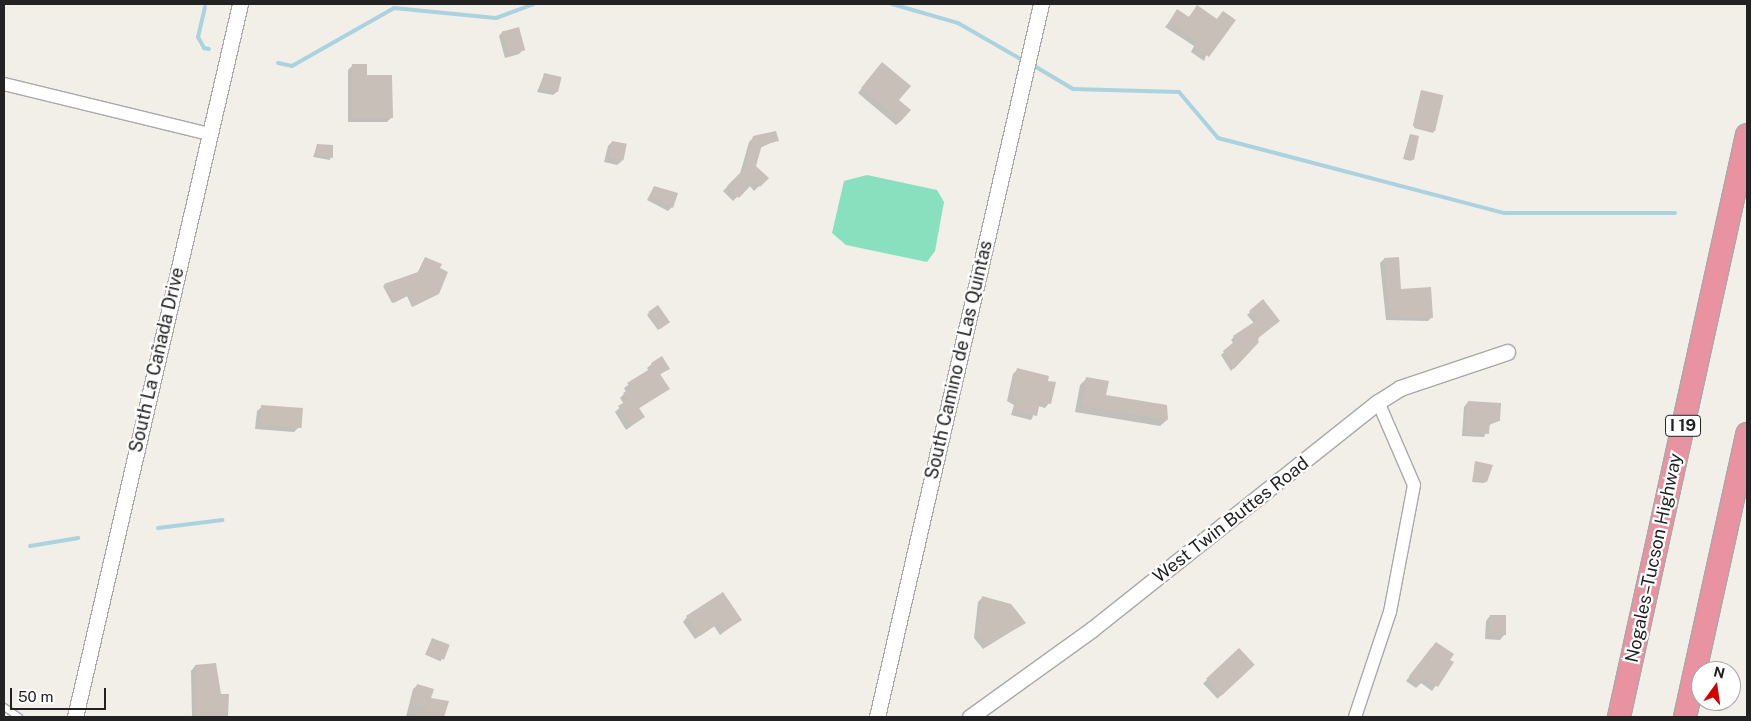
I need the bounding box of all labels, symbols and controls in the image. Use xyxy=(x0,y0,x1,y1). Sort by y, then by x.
street label: South Camino de Las Quintas xyxy=(921,238,997,482)
street label: South La Cañada Drive xyxy=(125,265,189,455)
road number: I 19 xyxy=(1664,412,1702,440)
street label: Nogales–Tucson Highway xyxy=(1621,451,1687,665)
street label: West Twin Buttes Road xyxy=(1149,452,1313,588)
north arrow xyxy=(1691,661,1741,711)
text: N xyxy=(1712,663,1727,682)
scale bar xyxy=(12,678,109,710)
text: 50 m xyxy=(18,688,53,705)

